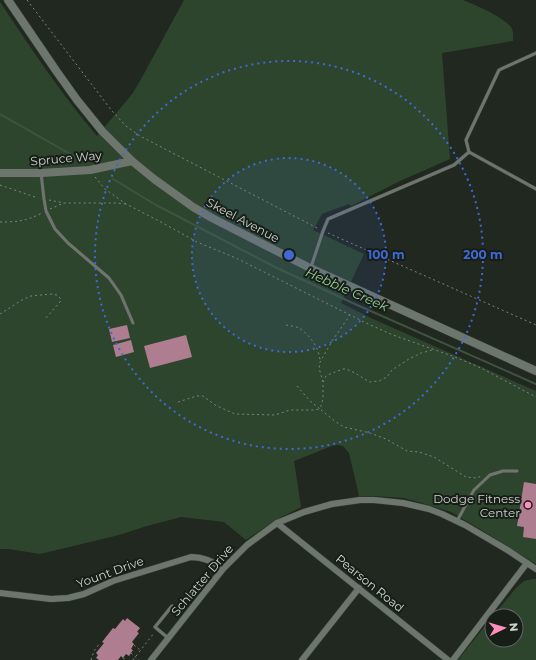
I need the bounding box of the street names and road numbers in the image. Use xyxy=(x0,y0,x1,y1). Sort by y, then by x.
street label: Spruce Way xyxy=(30,147,103,169)
street label: Skeel Avenue xyxy=(204,194,282,246)
street label: Schlatter Drive xyxy=(168,541,236,619)
street label: Pearson Road xyxy=(333,551,407,615)
street label: Yount Drive xyxy=(75,553,145,591)

